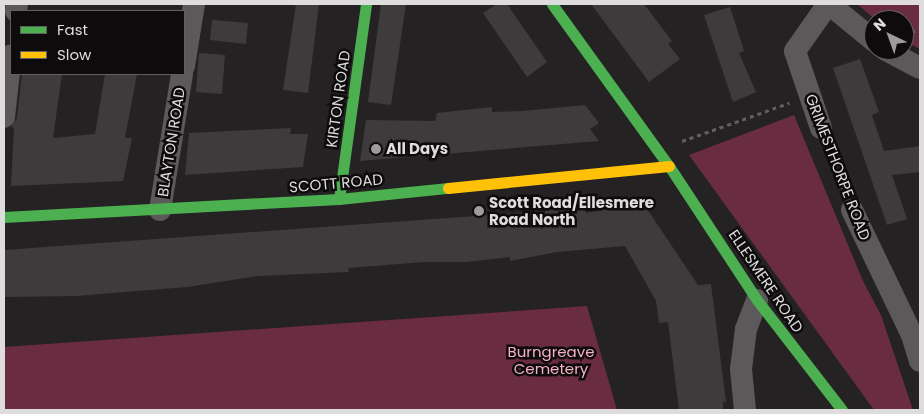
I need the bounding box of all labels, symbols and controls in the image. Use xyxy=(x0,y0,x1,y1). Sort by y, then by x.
legend xyxy=(10,10,185,75)
north arrow xyxy=(864,10,914,60)
text: N xyxy=(869,14,890,36)
text: Fast xyxy=(57,19,88,40)
text: Slow xyxy=(57,44,91,65)
street label: KIRTON ROAD xyxy=(322,49,354,149)
street label: BLAYTON ROAD xyxy=(153,86,189,198)
street label: GRIMESTHORPE ROAD xyxy=(802,91,874,243)
place label: All Days xyxy=(386,140,448,158)
marker: All Days xyxy=(370,143,382,155)
street label: SCOTT ROAD xyxy=(288,170,384,196)
place label: Scott Road/Ellesmere Road North xyxy=(489,193,654,228)
marker: Scott Road/Ellesmere Road North xyxy=(473,205,485,217)
street label: ELLESMERE ROAD xyxy=(725,226,807,336)
park label: Burngreave Cemetery xyxy=(508,342,594,377)

